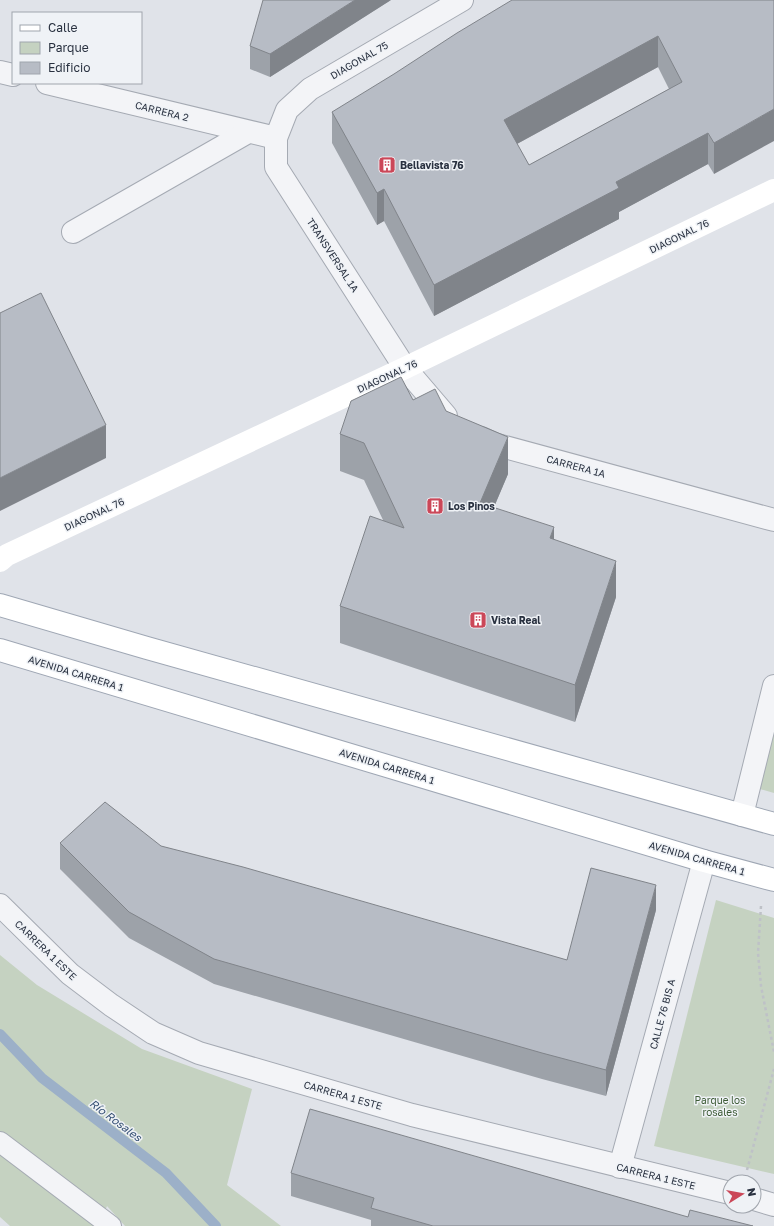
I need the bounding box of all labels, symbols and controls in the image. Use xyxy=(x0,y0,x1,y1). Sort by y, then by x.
legend xyxy=(12,12,142,84)
text: Calle xyxy=(48,20,78,35)
street label: DIAGONAL 75 xyxy=(328,39,390,81)
text: Parque xyxy=(48,40,89,55)
text: Edificio xyxy=(48,60,90,75)
street label: CARRERA 2 xyxy=(134,99,190,123)
building icon: Bellavista 76 xyxy=(377,155,397,175)
place label: Bellavista 76 xyxy=(400,159,464,171)
street label: TRANSVERSAL 1A xyxy=(305,216,362,295)
street label: DIAGONAL 76 xyxy=(647,216,711,256)
street label: DIAGONAL 76 xyxy=(355,357,419,395)
street label: CARRERA 1A xyxy=(545,452,607,480)
street label: DIAGONAL 76 xyxy=(62,495,126,533)
building icon: Los Pinos xyxy=(425,496,445,516)
place label: Los Pinos xyxy=(448,500,495,512)
building icon: Vista Real xyxy=(468,610,488,630)
place label: Vista Real xyxy=(491,614,541,626)
street label: AVENIDA CARRERA 1 xyxy=(27,653,125,693)
street label: AVENIDA CARRERA 1 xyxy=(338,746,436,786)
street label: AVENIDA CARRERA 1 xyxy=(648,839,746,877)
street label: CARRERA 1 ESTE xyxy=(13,918,79,982)
street label: CALLE 76 BIS A xyxy=(647,977,677,1051)
street label: CARRERA 1 ESTE xyxy=(302,1078,384,1112)
park label: Parque los rosales xyxy=(695,1094,745,1118)
water label: Río Rosales xyxy=(88,1096,145,1144)
street label: CARRERA 1 ESTE xyxy=(615,1160,697,1192)
north arrow xyxy=(722,1174,762,1214)
text: N xyxy=(745,1187,759,1197)

